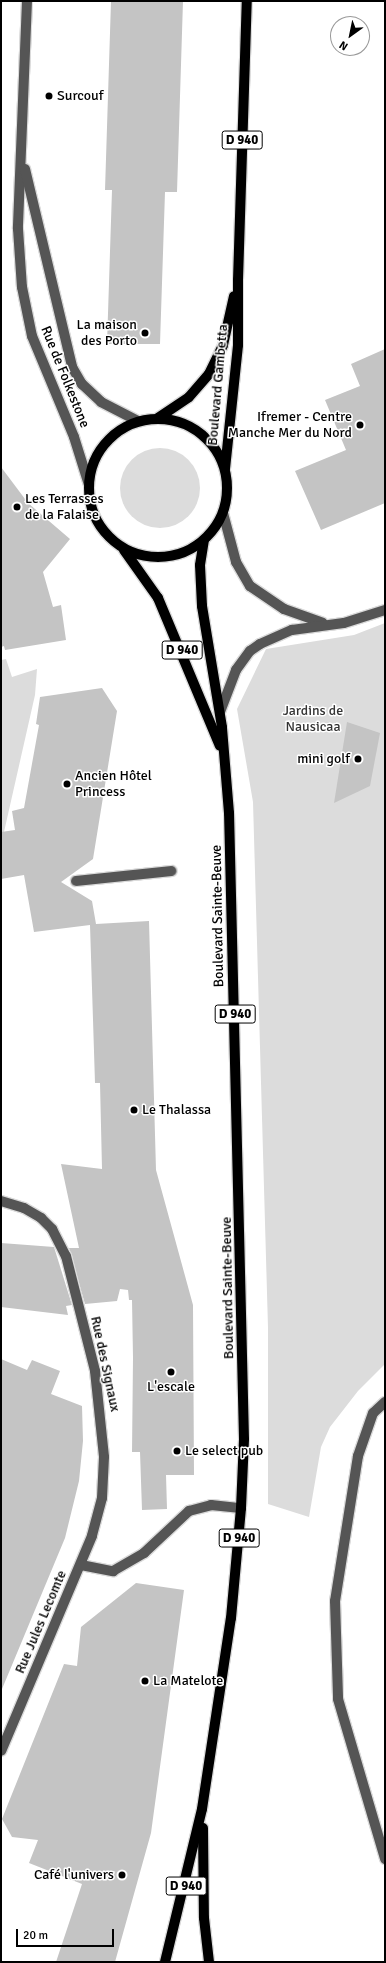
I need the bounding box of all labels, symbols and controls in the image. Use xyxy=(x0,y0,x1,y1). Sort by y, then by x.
north arrow xyxy=(330,16,370,56)
text: N xyxy=(337,38,350,53)
place label: Surcouf xyxy=(57,88,103,104)
marker: Surcouf xyxy=(44,91,54,101)
road number: D 940 xyxy=(221,129,263,151)
place label: La maison des Porto xyxy=(77,317,137,350)
street label: Rue de Folkestone xyxy=(37,324,93,430)
street label: Boulevard Gambetta xyxy=(204,324,232,446)
marker: La maison des Porto xyxy=(140,328,150,338)
place label: Ifremer - Centre Manche Mer du Nord xyxy=(228,409,352,442)
marker: Ifremer - Centre Manche Mer du Nord xyxy=(355,420,365,430)
place label: Les Terrasses de la Falaise xyxy=(25,491,104,524)
marker: Les Terrasses de la Falaise xyxy=(12,502,22,512)
road number: D 940 xyxy=(161,639,203,661)
park label: Jardins de Nausicaa xyxy=(283,703,343,736)
place label: mini golf xyxy=(297,751,350,767)
marker: mini golf xyxy=(353,754,363,764)
place label: Ancien Hôtel Princess xyxy=(75,768,152,800)
marker: Ancien Hôtel Princess xyxy=(62,779,72,789)
street label: Boulevard Sainte-Beuve xyxy=(208,845,228,987)
road number: D 940 xyxy=(214,1003,256,1025)
place label: Le Thalassa xyxy=(142,1102,211,1118)
marker: Le Thalassa xyxy=(129,1105,139,1115)
street label: Boulevard Sainte-Beuve xyxy=(218,1217,238,1359)
street label: Rue des Signaux xyxy=(87,1315,123,1413)
marker: L'escale xyxy=(166,1367,176,1377)
place label: L'escale xyxy=(147,1379,195,1395)
place label: Le select pub xyxy=(185,1443,263,1459)
marker: Le select pub xyxy=(172,1446,182,1456)
road number: D 940 xyxy=(218,1527,260,1549)
street label: Rue Jules Lecomte xyxy=(12,1568,70,1676)
place label: La Matelote xyxy=(153,1673,223,1689)
marker: La Matelote xyxy=(140,1676,150,1686)
place label: Café l'univers xyxy=(34,1867,114,1883)
marker: Café l'univers xyxy=(117,1870,127,1880)
road number: D 940 xyxy=(165,1875,207,1897)
scale bar xyxy=(18,1921,116,1947)
text: 20 m xyxy=(23,1928,48,1943)

